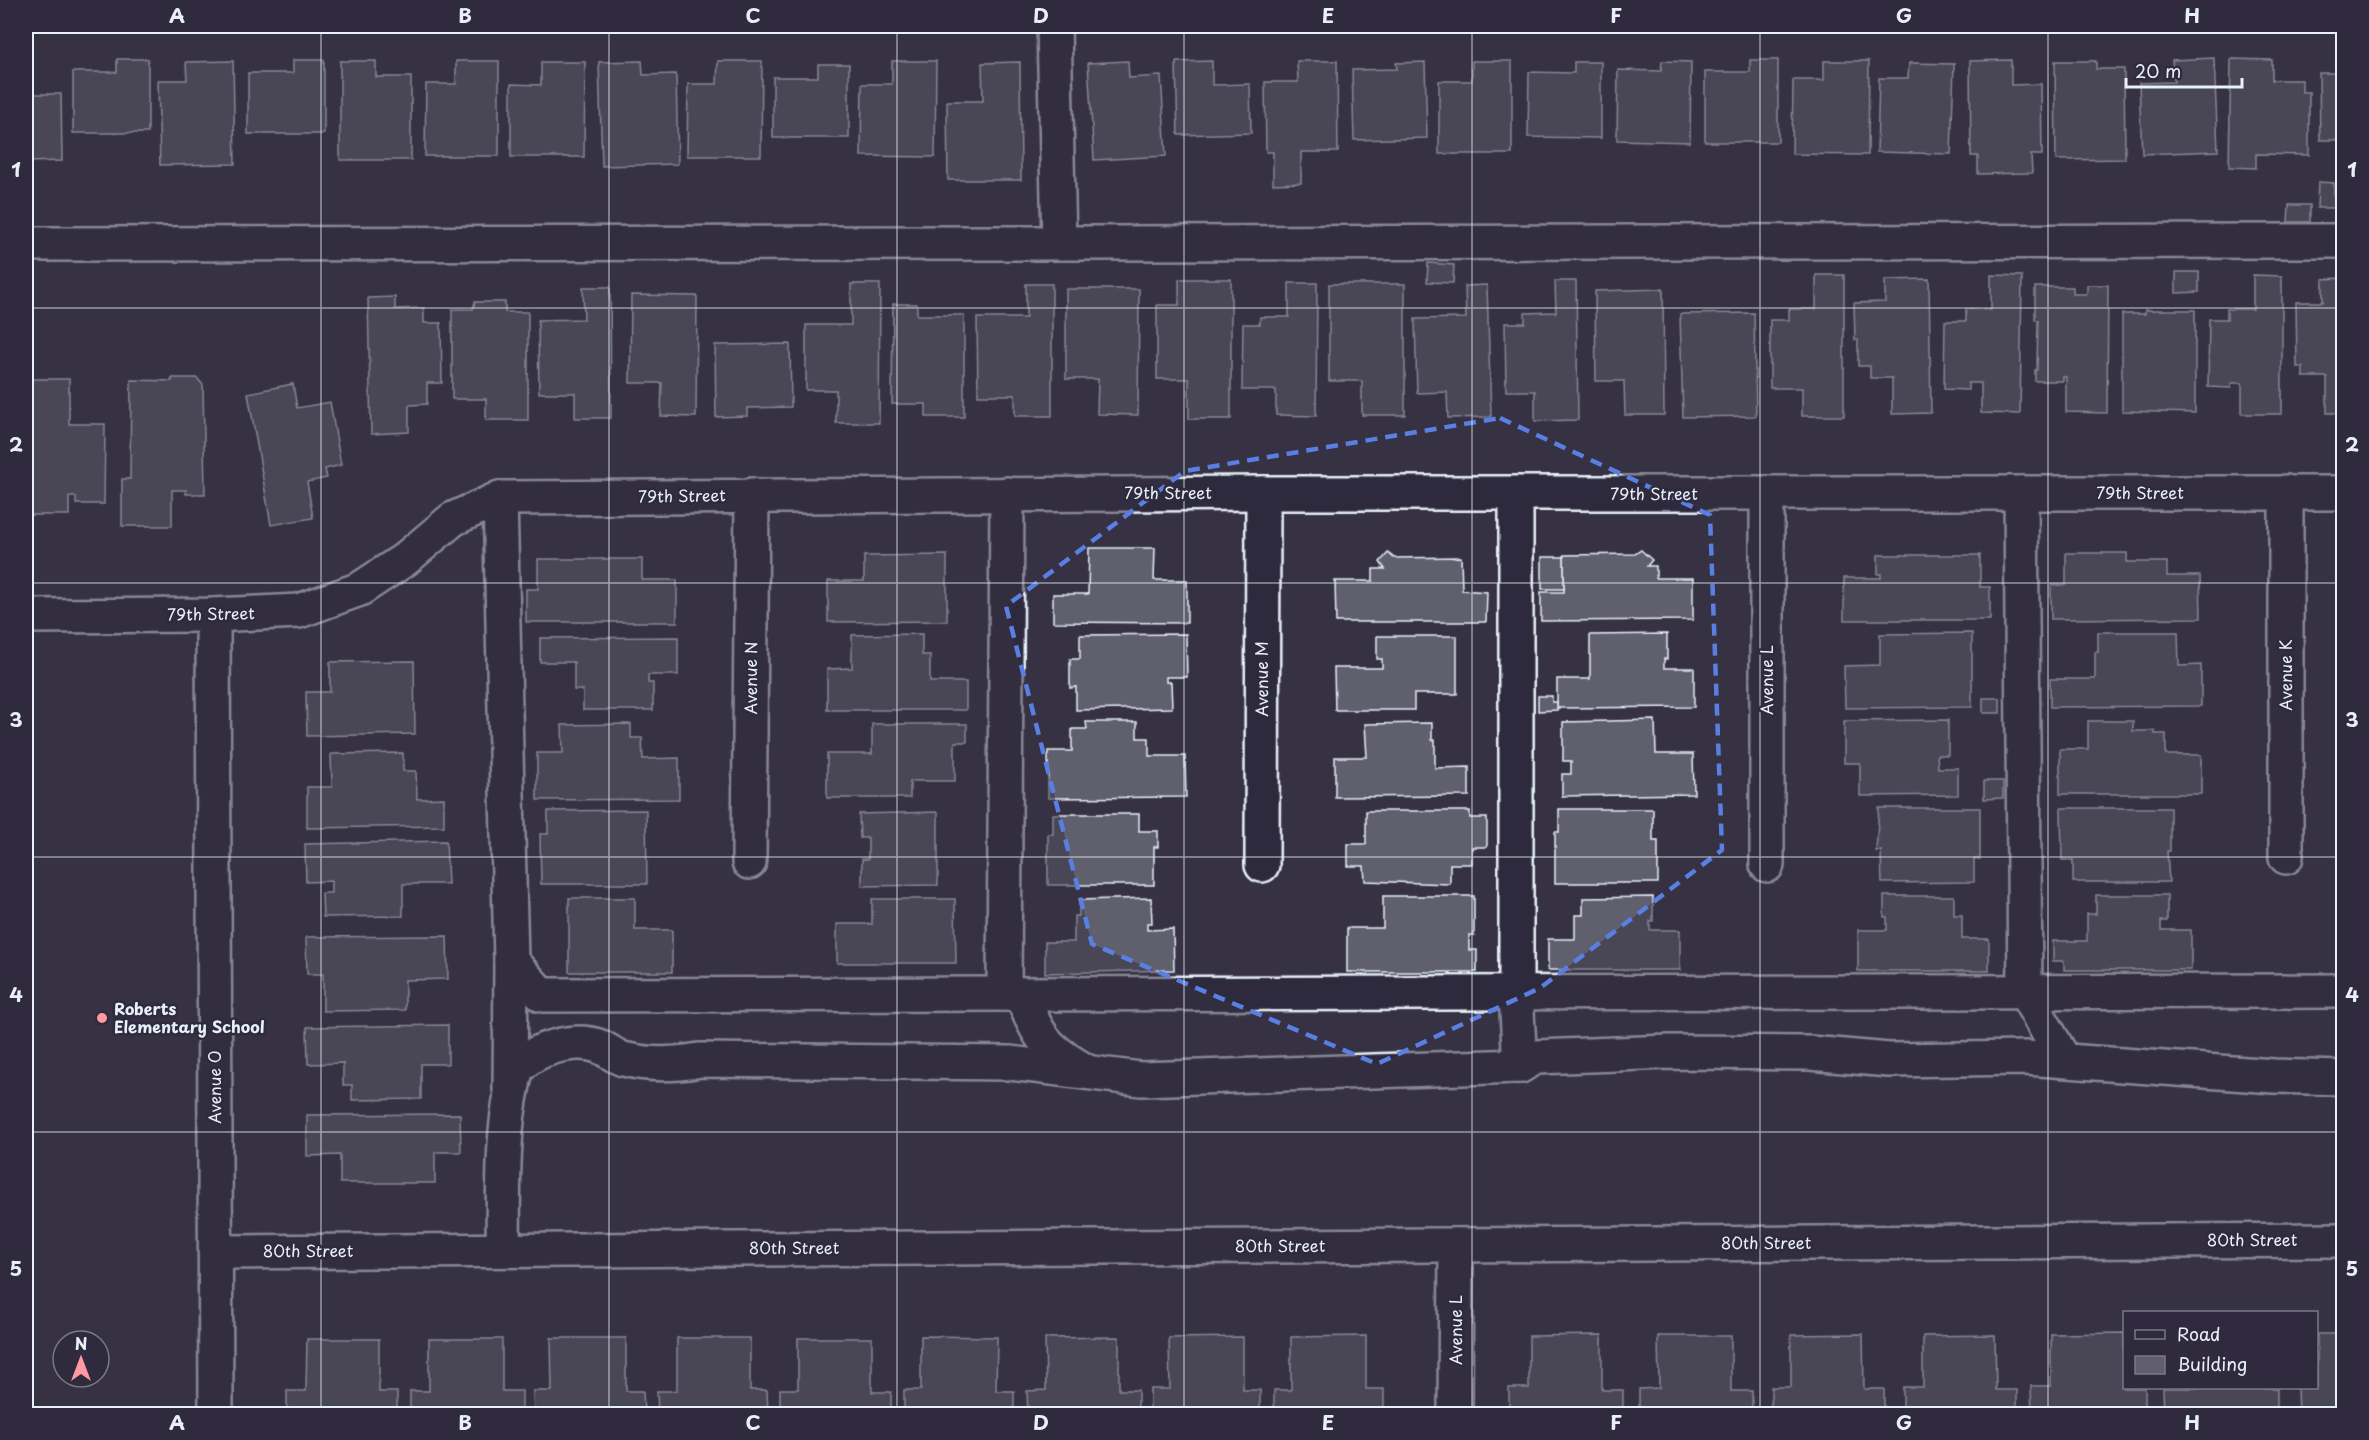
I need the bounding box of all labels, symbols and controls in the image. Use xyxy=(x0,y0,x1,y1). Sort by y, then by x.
text: A xyxy=(169,0,185,30)
text: B xyxy=(458,0,472,30)
text: C xyxy=(745,0,761,30)
text: D xyxy=(1033,0,1049,30)
text: E xyxy=(1322,0,1334,30)
text: F xyxy=(1610,0,1622,30)
text: G xyxy=(1896,0,1912,30)
text: H xyxy=(2184,0,2200,30)
scale bar xyxy=(2126,51,2242,89)
text: 20 m xyxy=(2135,57,2181,84)
text: 1 xyxy=(11,154,21,184)
text: 1 xyxy=(2347,154,2357,184)
text: 2 xyxy=(9,429,23,459)
text: 2 xyxy=(2345,429,2359,459)
street label: 79th Street xyxy=(1124,480,1212,504)
street label: 79th Street xyxy=(2096,480,2184,504)
street label: 79th Street xyxy=(1610,481,1698,505)
street label: 79th Street xyxy=(638,482,726,508)
street label: 79th Street xyxy=(167,600,255,626)
street label: Avenue K xyxy=(2273,639,2297,711)
street label: Avenue N xyxy=(738,641,762,715)
street label: Avenue M xyxy=(1249,641,1273,717)
street label: Avenue L xyxy=(1754,645,1778,715)
text: 3 xyxy=(9,704,23,734)
text: 3 xyxy=(2345,704,2359,734)
text: 4 xyxy=(9,979,23,1009)
text: 4 xyxy=(2345,979,2359,1009)
place label: Roberts Elementary School xyxy=(114,996,265,1038)
marker: Roberts Elementary School xyxy=(95,1011,109,1025)
street label: Avenue O xyxy=(202,1050,226,1124)
street label: 80th Street xyxy=(2207,1227,2298,1251)
street label: 80th Street xyxy=(1721,1230,1812,1254)
street label: 80th Street xyxy=(1235,1233,1326,1257)
street label: 80th Street xyxy=(749,1235,840,1259)
street label: 80th Street xyxy=(263,1238,354,1262)
text: 5 xyxy=(10,1253,22,1283)
text: 5 xyxy=(2346,1253,2358,1283)
street label: Avenue L xyxy=(1443,1295,1467,1365)
legend xyxy=(2123,1311,2318,1389)
text: Road xyxy=(2177,1320,2221,1347)
north arrow xyxy=(51,1329,111,1389)
text: N xyxy=(75,1331,87,1355)
text: Building xyxy=(2177,1350,2247,1377)
text: A xyxy=(169,1407,185,1437)
text: B xyxy=(458,1407,472,1437)
text: C xyxy=(745,1407,761,1437)
text: D xyxy=(1033,1407,1049,1437)
text: E xyxy=(1322,1407,1334,1437)
text: F xyxy=(1610,1407,1622,1437)
text: G xyxy=(1896,1407,1912,1437)
text: H xyxy=(2184,1407,2200,1437)

